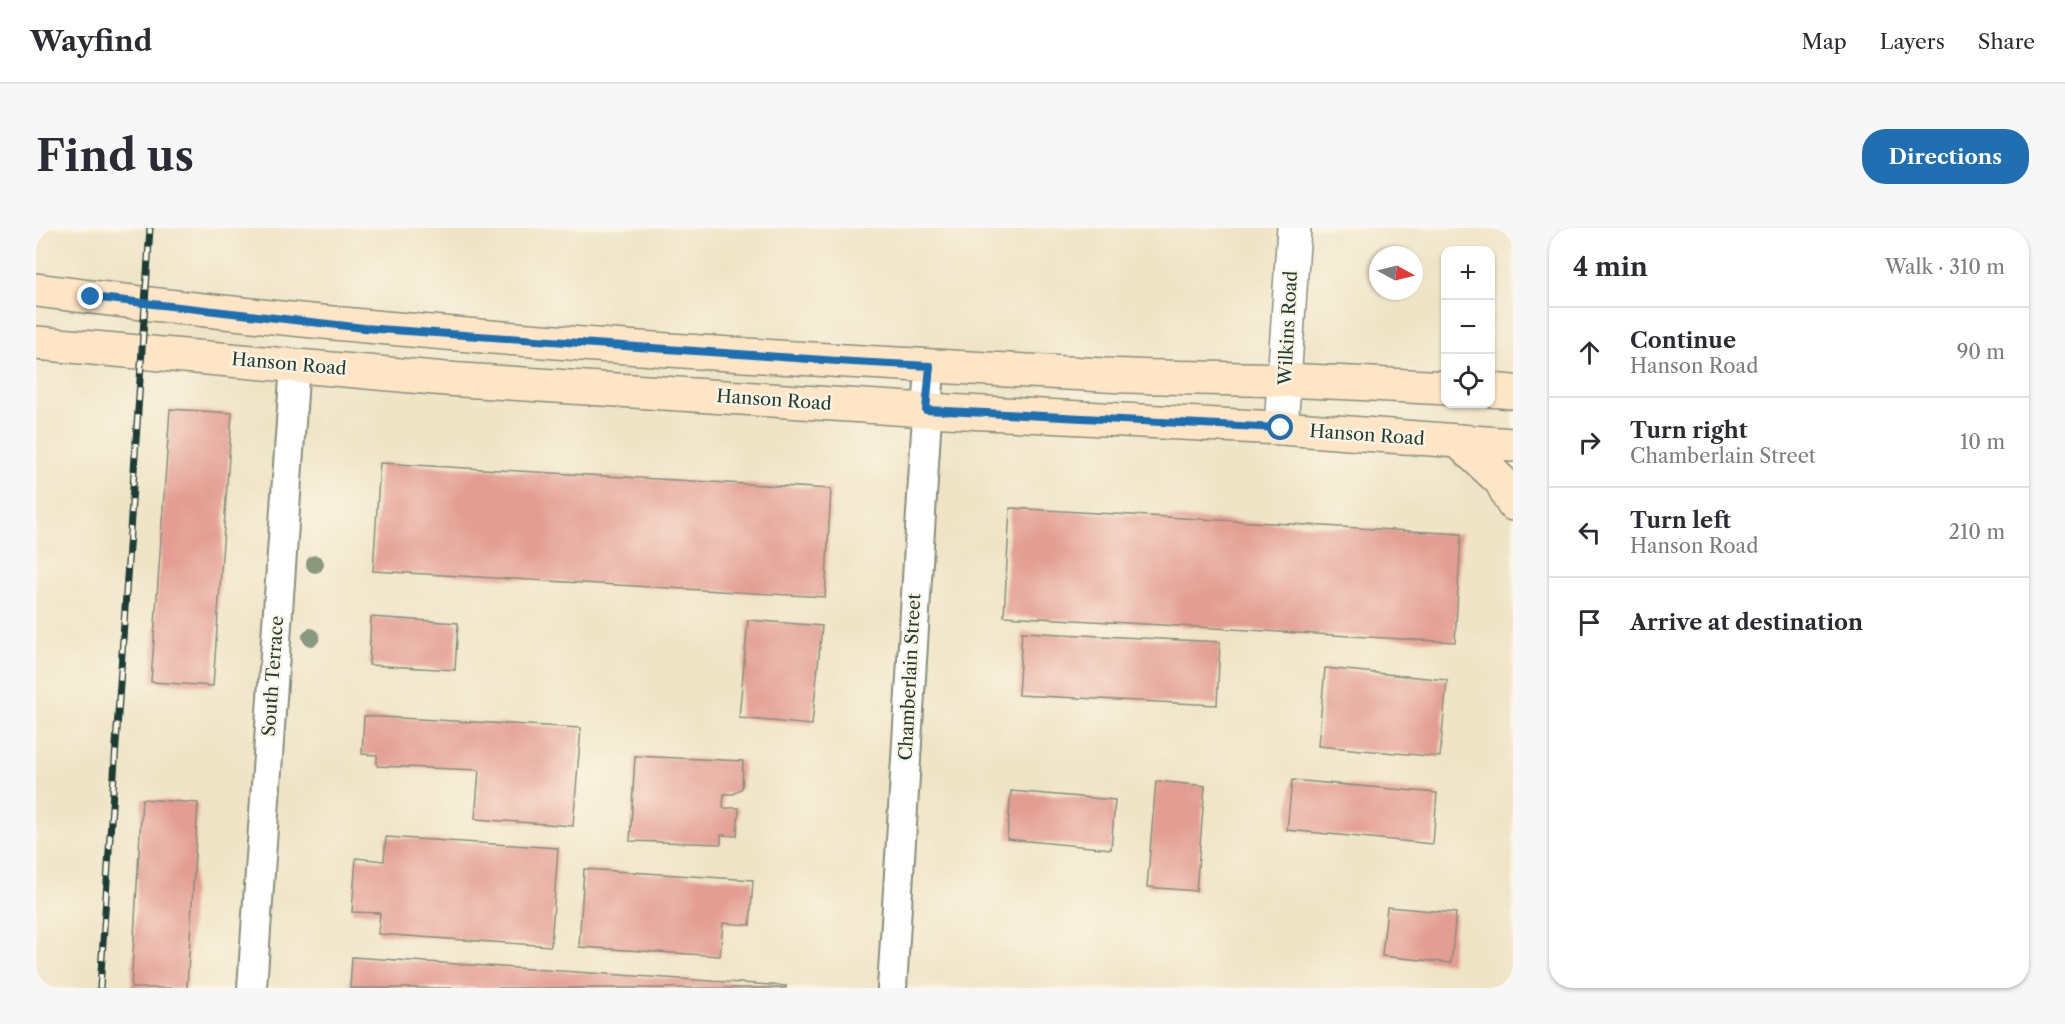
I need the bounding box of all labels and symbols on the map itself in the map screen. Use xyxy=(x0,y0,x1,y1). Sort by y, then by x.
north arrow xyxy=(1369,246,1423,300)
street label: Wilkins Road xyxy=(1274,270,1302,387)
route end xyxy=(77,283,103,309)
street label: Hanson Road xyxy=(231,348,348,380)
street label: Hanson Road xyxy=(716,385,832,415)
route start xyxy=(1267,414,1293,440)
street label: Hanson Road xyxy=(1309,420,1425,450)
street label: Chamberlain Street xyxy=(895,592,925,761)
street label: South Terrace xyxy=(258,615,288,737)

